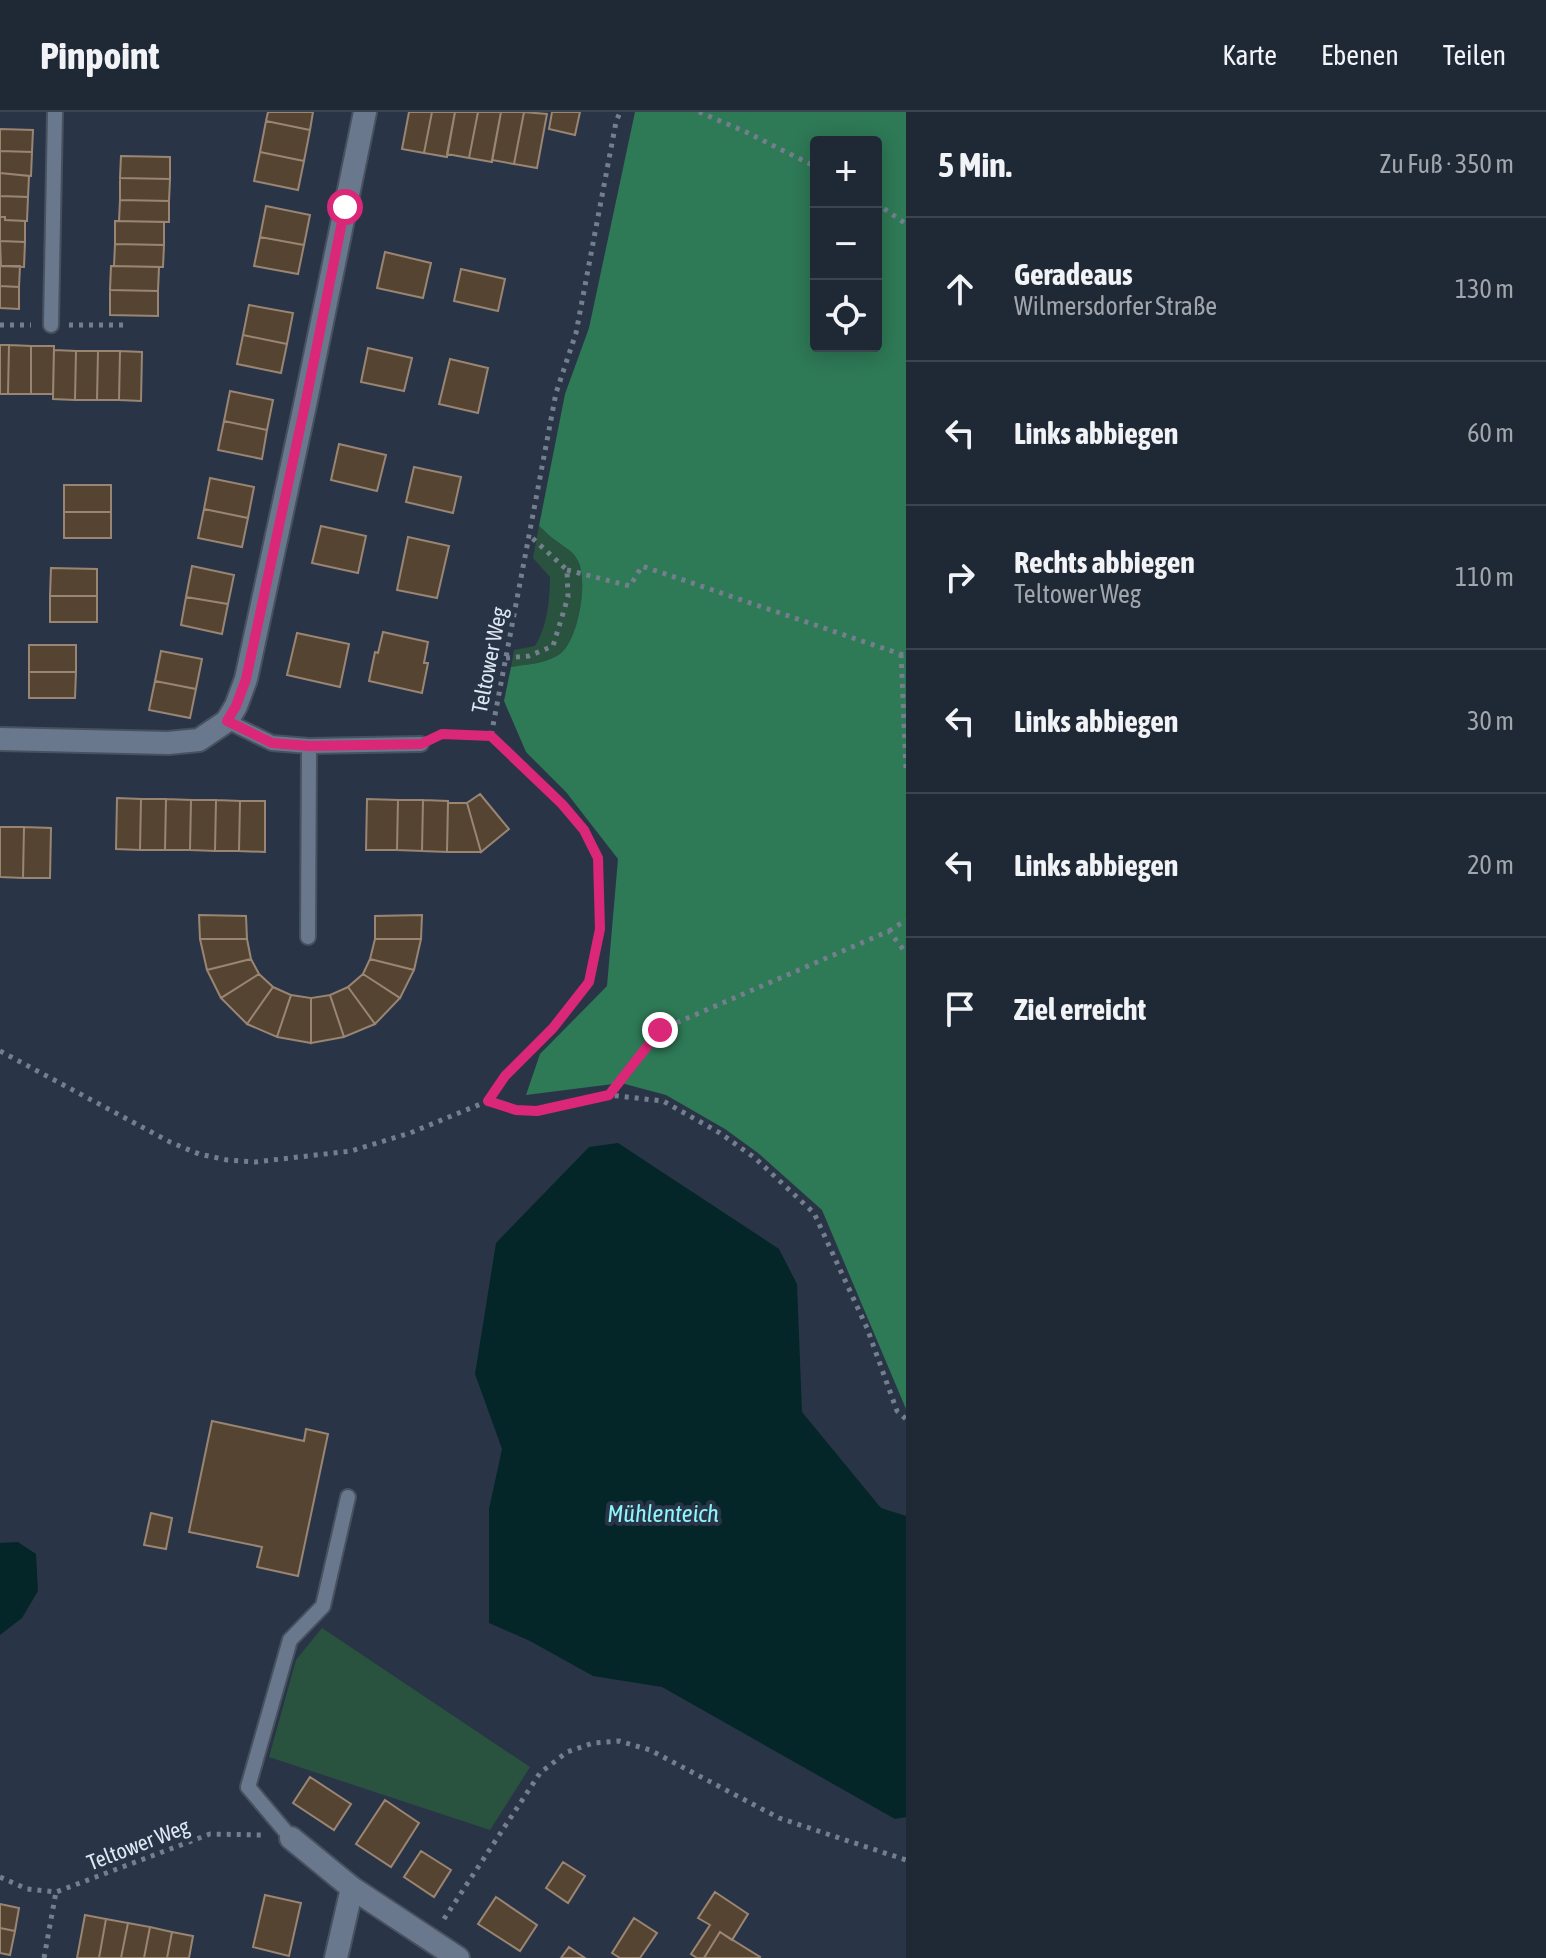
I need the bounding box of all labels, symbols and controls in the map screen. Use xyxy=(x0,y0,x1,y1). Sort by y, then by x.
text: Pinpoint xyxy=(40,34,159,77)
text: Karte xyxy=(1222,39,1277,71)
text: Ebenen xyxy=(1321,39,1399,71)
text: Teilen xyxy=(1443,39,1506,71)
map controls xyxy=(810,136,882,352)
button: + xyxy=(810,136,882,208)
text: 5 Min. xyxy=(938,145,1012,184)
text: Zu Fuß · 350 m xyxy=(1380,149,1514,179)
route start xyxy=(327,189,363,225)
button: − xyxy=(810,208,882,280)
text: Geradeaus xyxy=(1014,257,1133,291)
icon: ahead xyxy=(938,267,982,311)
text: 130 m xyxy=(1455,274,1514,304)
button: locate xyxy=(810,280,882,352)
text: Wilmersdorfer Straße xyxy=(1014,291,1217,321)
icon: left xyxy=(938,411,982,455)
text: Links abbiegen xyxy=(1014,416,1178,450)
text: 60 m xyxy=(1467,418,1514,448)
text: Rechts abbiegen xyxy=(1014,545,1195,579)
icon: right xyxy=(938,555,982,599)
text: 110 m xyxy=(1455,562,1514,592)
text: Teltower Weg xyxy=(1014,579,1141,609)
street label: Teltower Weg xyxy=(466,604,512,715)
icon: left xyxy=(938,699,982,743)
text: Links abbiegen xyxy=(1014,704,1178,738)
text: 30 m xyxy=(1467,706,1514,736)
icon: left xyxy=(938,843,982,887)
text: Links abbiegen xyxy=(1014,848,1178,882)
text: 20 m xyxy=(1467,850,1514,880)
icon: arrive xyxy=(938,987,982,1031)
text: Ziel erreicht xyxy=(1014,992,1146,1026)
route end xyxy=(642,1012,678,1048)
water label: Mühlenteich xyxy=(607,1500,719,1527)
street label: Teltower Weg xyxy=(83,1812,193,1875)

